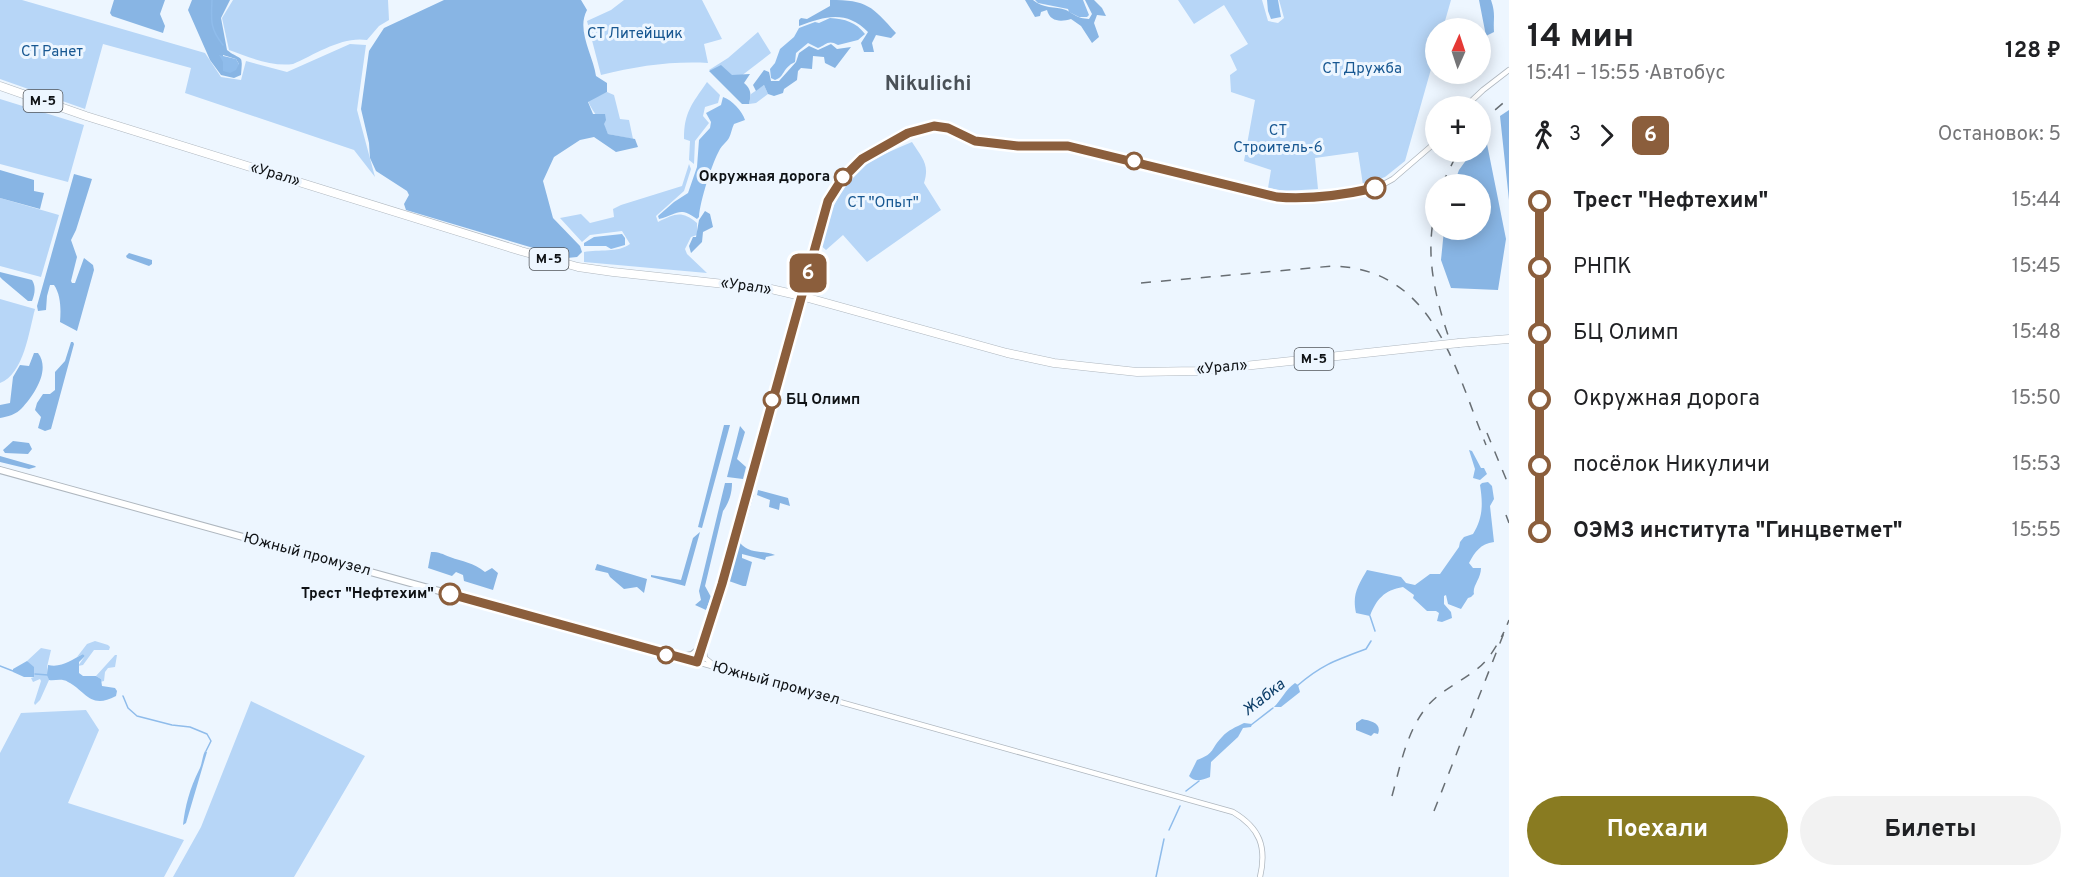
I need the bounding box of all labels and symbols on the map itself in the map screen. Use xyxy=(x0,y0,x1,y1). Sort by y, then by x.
north arrow xyxy=(1425,18,1491,84)
park label: СТ Литейщик xyxy=(587,25,683,44)
park label: СТ Ранет xyxy=(21,43,83,62)
park label: СТ Дружба xyxy=(1322,60,1402,79)
district label: Nikulichi xyxy=(885,71,971,98)
road number: М-5 xyxy=(24,90,63,112)
park label: СТ Строитель-6 xyxy=(1233,122,1323,158)
unlabelled marker xyxy=(1125,152,1143,170)
street label: «Урал» xyxy=(248,158,302,192)
place label: Окружная дорога xyxy=(699,168,830,187)
marker: Окружная дорога xyxy=(834,168,852,186)
unlabelled marker xyxy=(1364,177,1386,199)
park label: СТ "Опыт" xyxy=(847,194,919,213)
road number: М-5 xyxy=(530,248,568,270)
line badge: 6 xyxy=(788,254,828,292)
street label: «Урал» xyxy=(720,274,773,300)
road number: М-5 xyxy=(1294,348,1334,370)
street label: «Урал» xyxy=(1196,356,1248,380)
marker: БЦ Олимп xyxy=(763,391,781,409)
place label: БЦ Олимп xyxy=(786,391,860,410)
street label: Южный промузел xyxy=(241,529,373,581)
marker: Трест "Нефтехим" xyxy=(439,583,461,605)
place label: Трест "Нефтехим" xyxy=(301,585,434,604)
unlabelled marker xyxy=(657,646,675,664)
street label: Южный промузел xyxy=(710,658,842,710)
water label: Жабка xyxy=(1239,675,1290,721)

